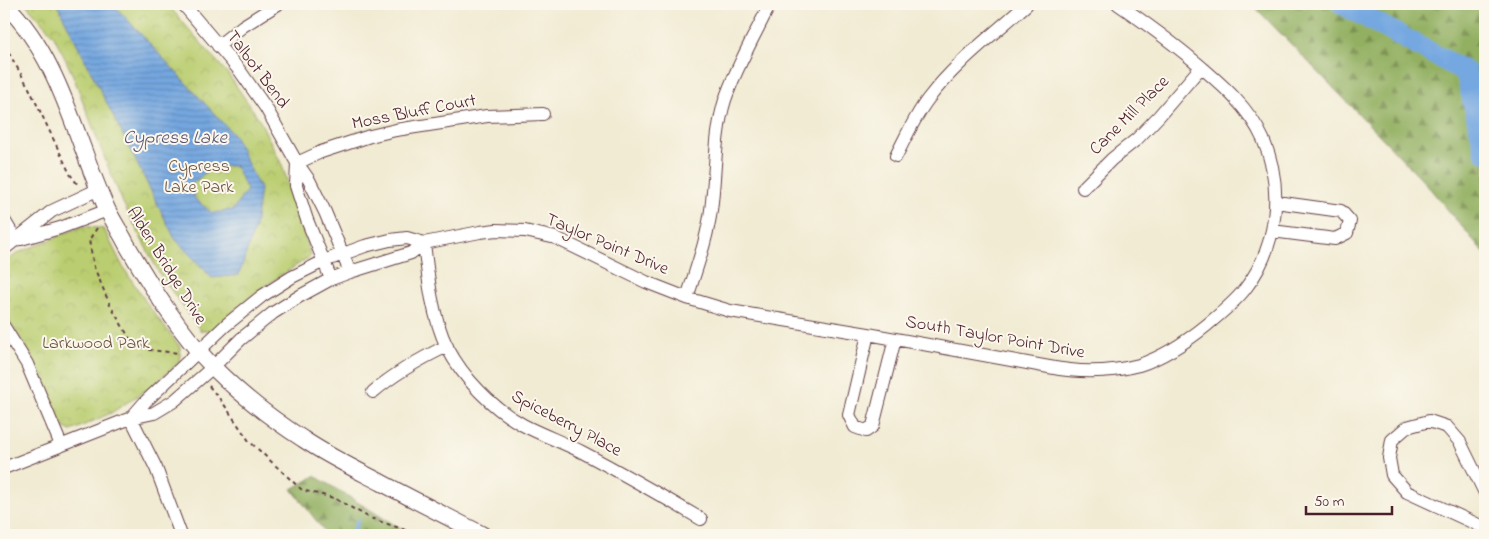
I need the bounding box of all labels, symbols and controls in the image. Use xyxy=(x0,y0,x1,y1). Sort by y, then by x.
street label: Talbot Bend xyxy=(219,26,295,114)
street label: Cane Mill Place xyxy=(1084,69,1177,162)
street label: Moss Bluff Court xyxy=(350,88,478,138)
water label: Cypress Lake xyxy=(123,125,228,152)
park label: Cypress Lake Park xyxy=(164,154,234,201)
street label: Alden Bridge Drive xyxy=(118,202,213,331)
street label: Taylor Point Drive xyxy=(541,207,673,283)
street label: South Taylor Point Drive xyxy=(903,309,1088,367)
park label: Larkwood Park xyxy=(42,331,150,357)
street label: Spiceberry Place xyxy=(506,384,627,465)
scale bar xyxy=(1306,484,1393,516)
text: 50 m xyxy=(1314,491,1345,513)

